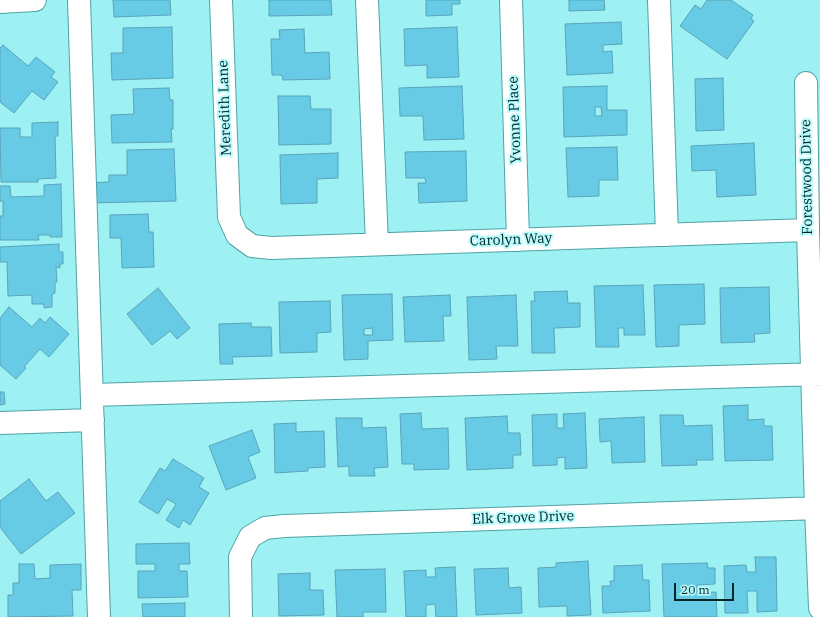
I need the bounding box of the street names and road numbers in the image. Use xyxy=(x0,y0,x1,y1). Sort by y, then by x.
street label: Meredith Lane xyxy=(215,60,235,156)
street label: Yvonne Place xyxy=(505,76,525,164)
street label: Forestwood Drive xyxy=(798,119,816,235)
street label: Carolyn Way xyxy=(470,230,552,250)
street label: Elk Grove Drive xyxy=(472,508,574,528)

